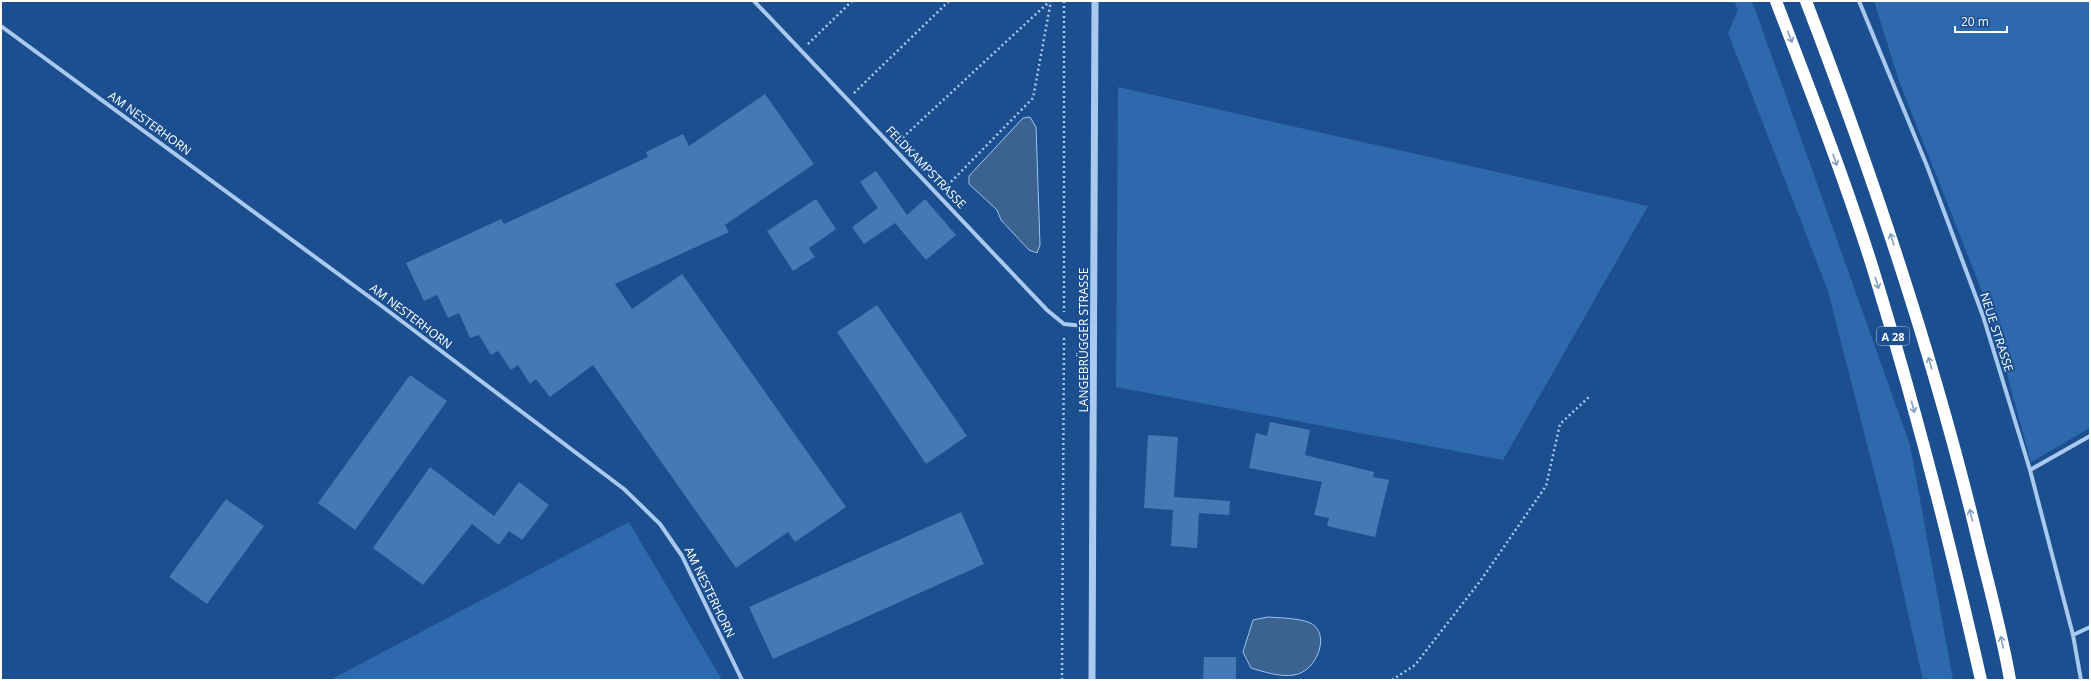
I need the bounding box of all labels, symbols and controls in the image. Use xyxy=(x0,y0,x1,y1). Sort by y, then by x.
scale bar xyxy=(1955,8,2007,34)
text: 20 m xyxy=(1961,13,1989,30)
one-way arrow xyxy=(1787,31,1795,43)
street label: AM NESTERHORN xyxy=(105,87,195,159)
street label: FELDKAMPSTRASSE xyxy=(882,122,970,212)
one-way arrow xyxy=(1831,153,1839,165)
one-way arrow xyxy=(1888,232,1895,245)
street label: LANGEBRÜGGER STRASSE xyxy=(1075,268,1092,412)
one-way arrow xyxy=(1874,276,1881,289)
street label: AM NESTERHORN xyxy=(366,279,456,353)
street label: NEUE STRASSE xyxy=(1976,290,2018,374)
road number: A 28 xyxy=(1877,327,1909,345)
one-way arrow xyxy=(1926,357,1933,370)
one-way arrow xyxy=(1910,401,1917,414)
one-way arrow xyxy=(1967,509,1975,522)
street label: AM NESTERHORN xyxy=(681,544,739,640)
one-way arrow xyxy=(1997,636,2005,649)

